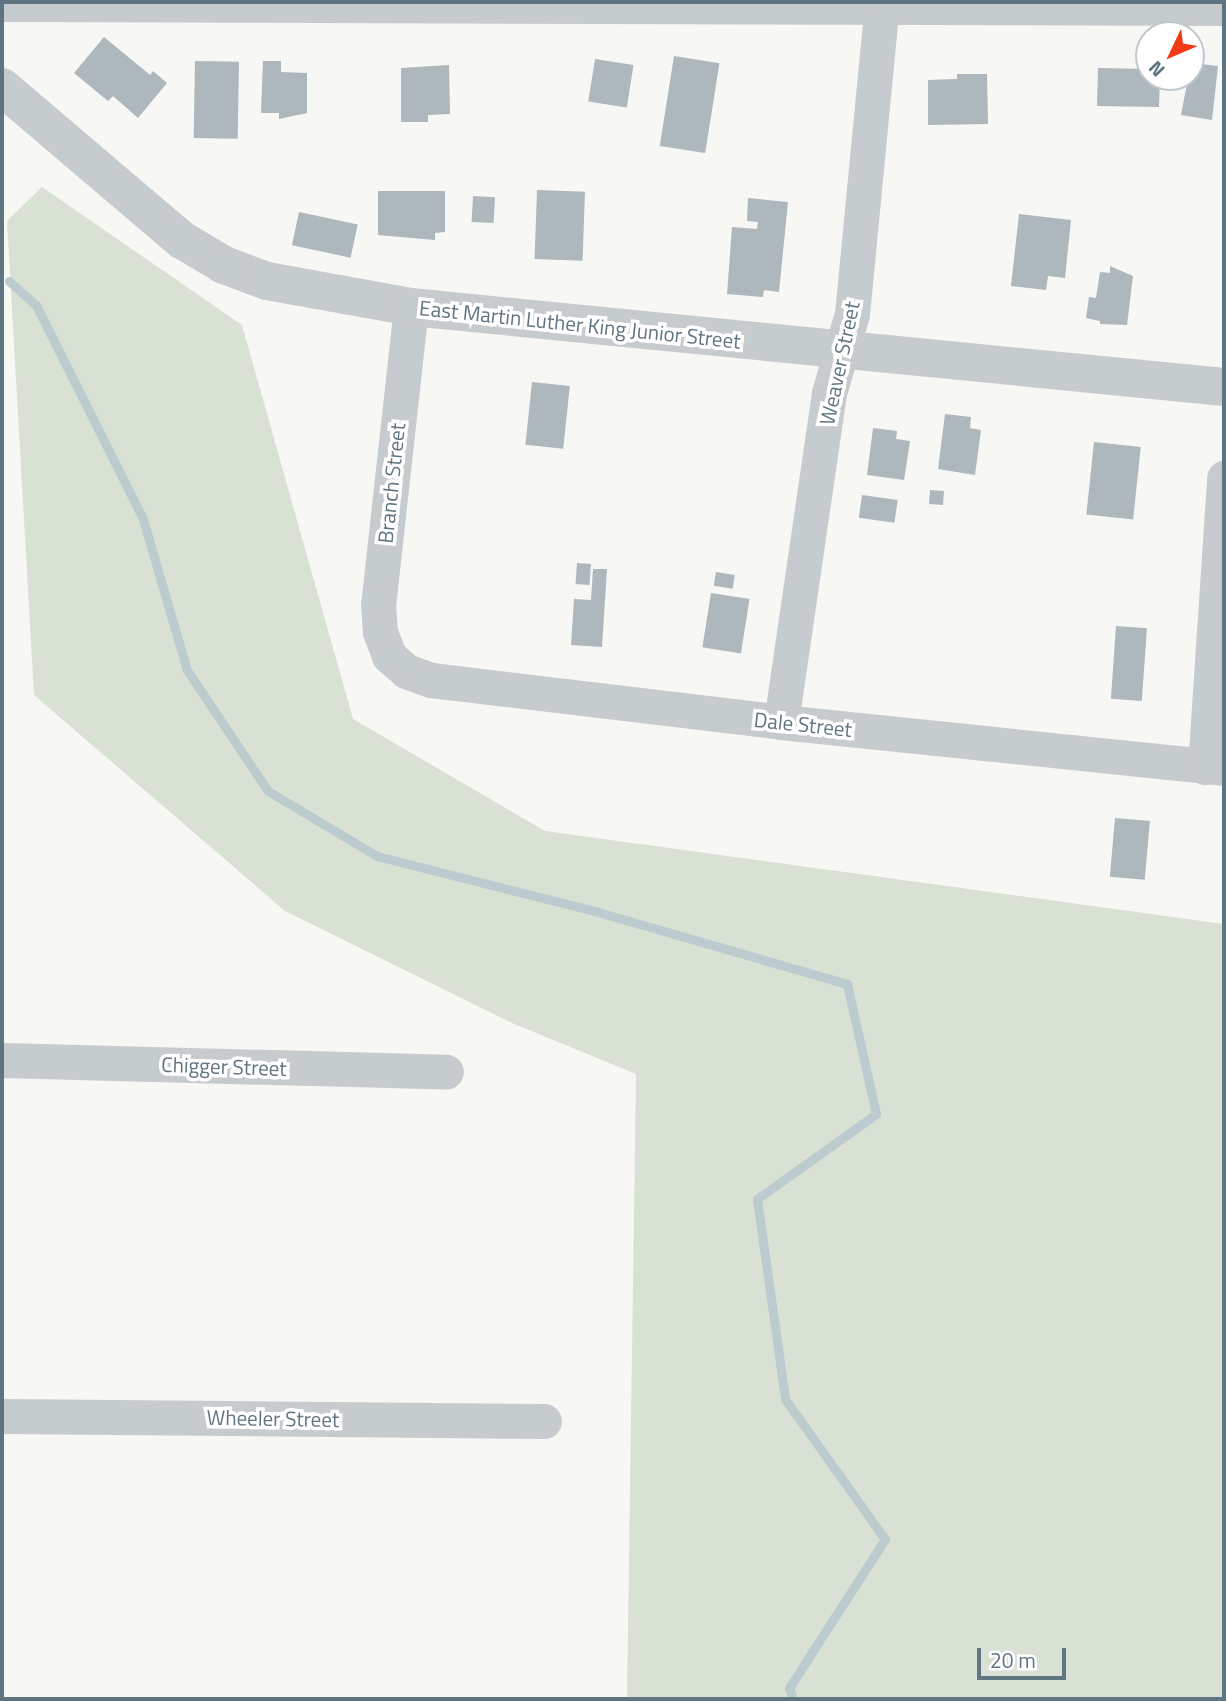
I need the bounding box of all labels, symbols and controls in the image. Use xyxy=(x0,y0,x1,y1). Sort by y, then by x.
north arrow xyxy=(1135,21,1205,91)
text: N xyxy=(1141,55,1171,84)
street label: East Martin Luther King Junior Street xyxy=(418,295,742,353)
street label: Weaver Street xyxy=(814,299,864,427)
street label: Branch Street xyxy=(372,421,410,545)
street label: Dale Street xyxy=(753,706,853,742)
street label: Chigger Street xyxy=(161,1051,287,1081)
street label: Wheeler Street xyxy=(207,1404,339,1432)
scale bar xyxy=(981,1634,1070,1678)
text: 20 m xyxy=(990,1644,1036,1676)

